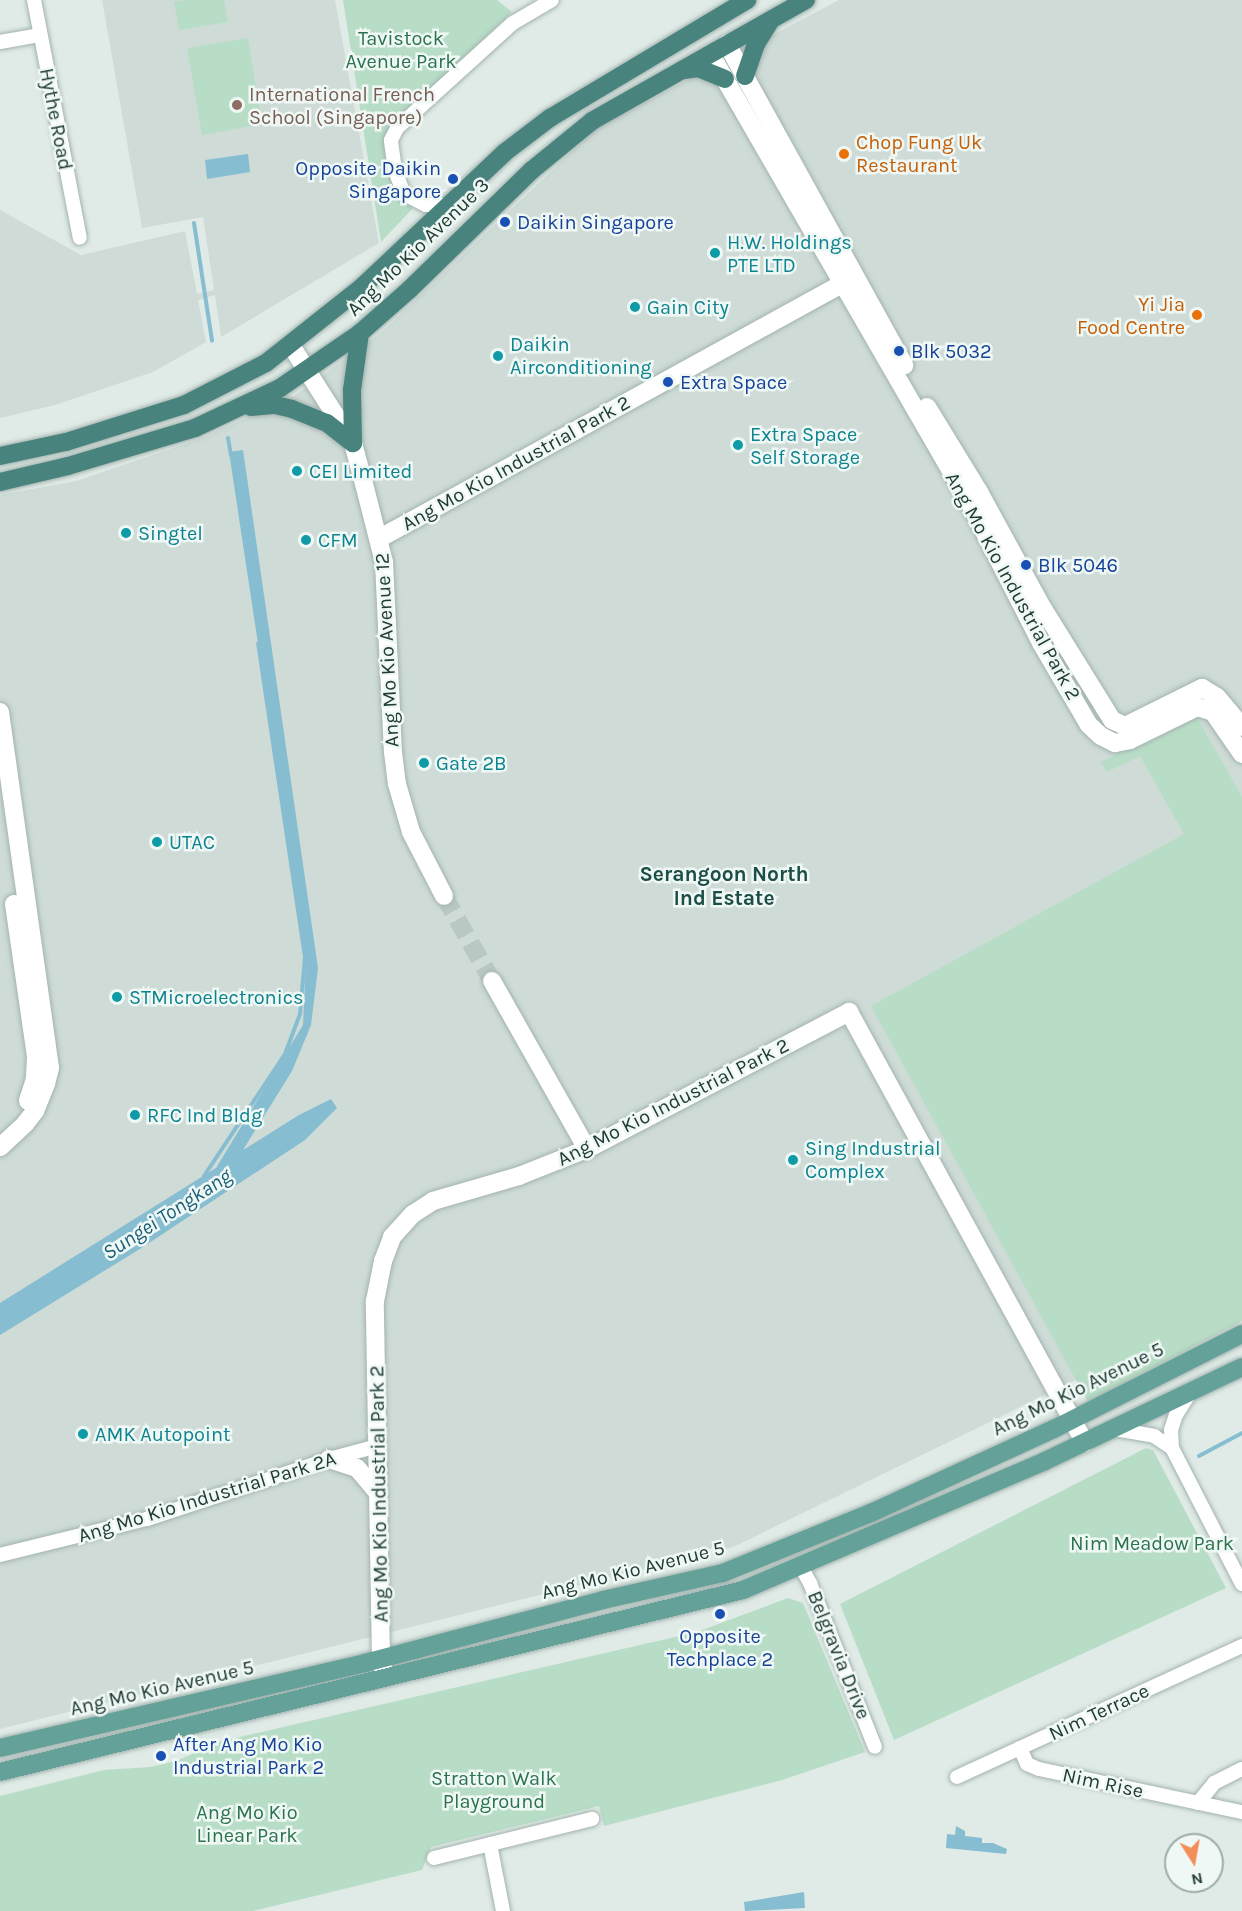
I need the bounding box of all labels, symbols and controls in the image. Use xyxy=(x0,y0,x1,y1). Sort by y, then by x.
park label: Tavistock Avenue Park xyxy=(345,26,457,73)
street label: Hythe Road xyxy=(34,66,78,172)
place label: International French School (Singapore) xyxy=(249,82,435,129)
marker: International French School (Singapore) xyxy=(230,98,244,112)
place label: Chop Fung Uk Restaurant xyxy=(856,130,982,177)
marker: Chop Fung Uk Restaurant xyxy=(837,147,851,161)
place label: Opposite Daikin Singapore xyxy=(295,156,441,203)
marker: Opposite Daikin Singapore xyxy=(446,172,460,186)
street label: Ang Mo Kio Avenue 3 xyxy=(342,173,494,321)
place label: Daikin Singapore xyxy=(517,210,674,234)
marker: Daikin Singapore xyxy=(498,215,512,229)
place label: H.W. Holdings PTE LTD xyxy=(727,230,852,277)
marker: H.W. Holdings PTE LTD xyxy=(708,246,722,260)
place label: Yi Jia Food Centre xyxy=(1077,292,1185,339)
place label: Gain City xyxy=(647,295,729,319)
marker: Gain City xyxy=(628,300,642,314)
marker: Yi Jia Food Centre xyxy=(1190,308,1204,322)
place label: Daikin Airconditioning xyxy=(510,332,652,379)
place label: Blk 5032 xyxy=(911,339,992,363)
marker: Blk 5032 xyxy=(892,344,906,358)
marker: Daikin Airconditioning xyxy=(491,349,505,363)
place label: Extra Space xyxy=(680,370,787,394)
marker: Extra Space xyxy=(661,375,675,389)
street label: Ang Mo Kio Industrial Park 2 xyxy=(398,390,634,536)
place label: Extra Space Self Storage xyxy=(750,422,860,469)
marker: Extra Space Self Storage xyxy=(731,438,745,452)
place label: CEI Limited xyxy=(309,459,412,483)
marker: CEI Limited xyxy=(290,464,304,478)
street label: Ang Mo Kio Industrial Park 2 xyxy=(940,468,1086,704)
place label: Singtel xyxy=(138,521,203,545)
marker: Singtel xyxy=(119,526,133,540)
place label: CFM xyxy=(318,528,358,552)
marker: CFM xyxy=(299,533,313,547)
street label: Ang Mo Kio Avenue 12 xyxy=(370,552,404,748)
place label: Blk 5046 xyxy=(1038,553,1118,577)
marker: Blk 5046 xyxy=(1019,558,1033,572)
place label: Gate 2B xyxy=(436,751,506,775)
marker: Gate 2B xyxy=(417,756,431,770)
place label: UTAC xyxy=(169,830,215,854)
marker: UTAC xyxy=(150,835,164,849)
district label: Serangoon North Ind Estate xyxy=(639,861,809,911)
place label: STMicroelectronics xyxy=(129,985,303,1009)
marker: STMicroelectronics xyxy=(110,990,124,1004)
street label: Ang Mo Kio Industrial Park 2 xyxy=(553,1033,793,1171)
place label: RFC Ind Bldg xyxy=(147,1103,262,1127)
marker: RFC Ind Bldg xyxy=(128,1108,142,1122)
place label: Sing Industrial Complex xyxy=(805,1136,941,1183)
marker: Sing Industrial Complex xyxy=(786,1153,800,1167)
water label: Sungei Tongkang xyxy=(98,1163,236,1265)
street label: Ang Mo Kio Avenue 5 xyxy=(988,1337,1168,1441)
street label: Ang Mo Kio Industrial Park 2 xyxy=(365,1365,393,1623)
place label: AMK Autopoint xyxy=(95,1422,231,1446)
marker: AMK Autopoint xyxy=(76,1427,90,1441)
street label: Ang Mo Kio Industrial Park 2A xyxy=(75,1446,339,1548)
park label: Nim Meadow Park xyxy=(1070,1531,1234,1555)
street label: Ang Mo Kio Avenue 5 xyxy=(539,1536,727,1604)
street label: Belgravia Drive xyxy=(802,1587,876,1723)
marker: Opposite Techplace 2 xyxy=(713,1607,727,1621)
place label: Opposite Techplace 2 xyxy=(667,1624,773,1671)
street label: Ang Mo Kio Avenue 5 xyxy=(68,1655,256,1721)
street label: Nim Terrace xyxy=(1045,1678,1153,1746)
place label: After Ang Mo Kio Industrial Park 2 xyxy=(173,1732,324,1779)
marker: After Ang Mo Kio Industrial Park 2 xyxy=(154,1749,168,1763)
street label: Nim Rise xyxy=(1060,1763,1146,1803)
park label: Stratton Walk Playground xyxy=(431,1767,557,1814)
park label: Ang Mo Kio Linear Park xyxy=(196,1801,298,1848)
north arrow xyxy=(1164,1833,1224,1893)
text: N xyxy=(1190,1869,1205,1890)

